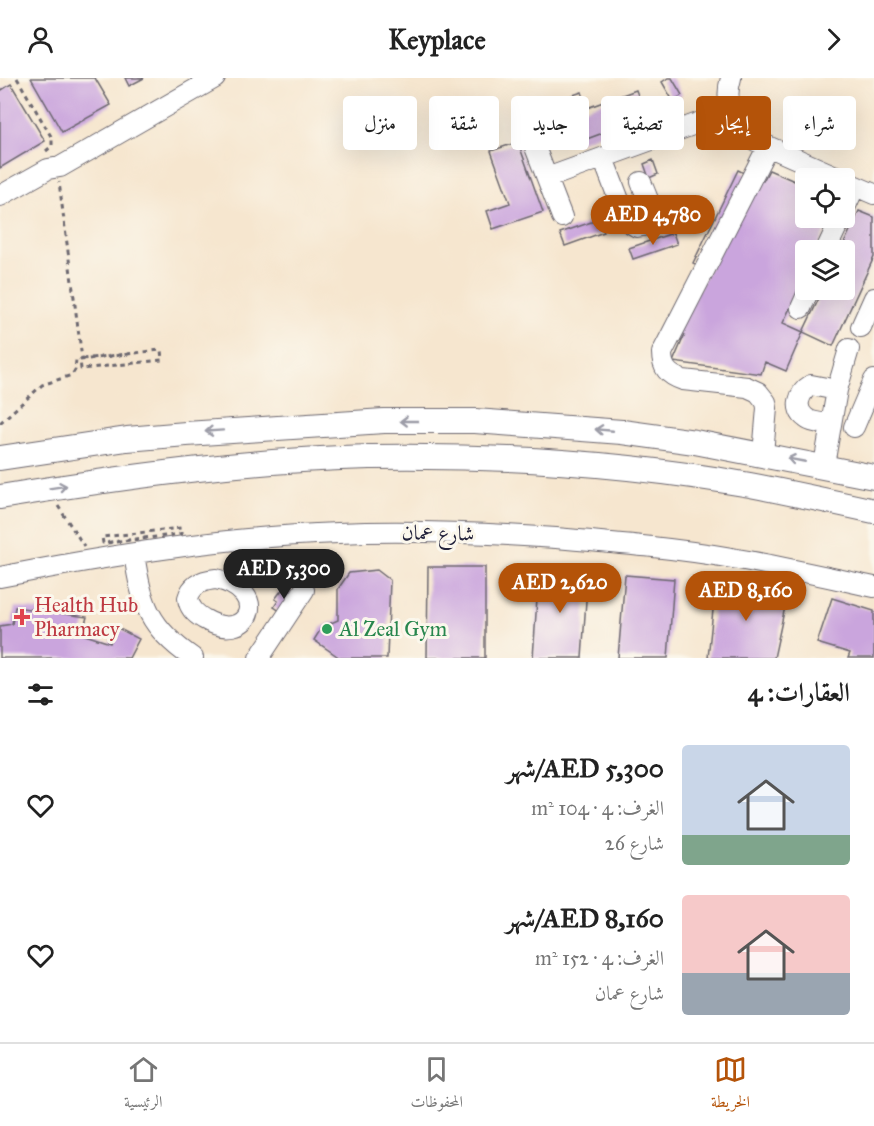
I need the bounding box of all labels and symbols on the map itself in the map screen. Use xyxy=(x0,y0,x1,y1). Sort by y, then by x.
pin: AED 4,780 xyxy=(584,195,722,246)
one-way arrow xyxy=(400,415,420,427)
one-way arrow xyxy=(594,424,614,435)
one-way arrow xyxy=(205,426,225,437)
one-way arrow xyxy=(787,454,807,465)
one-way arrow xyxy=(47,482,67,493)
street label: شارع عمان xyxy=(401,519,475,552)
pin: AED 5,300 xyxy=(215,549,353,600)
pin: AED 2,620 xyxy=(491,563,629,614)
pin: AED 8,160 xyxy=(677,571,815,622)
place label: Health Hub Pharmacy xyxy=(34,592,138,642)
marker: Health Hub Pharmacy xyxy=(15,610,29,624)
place label: Al Zeal Gym xyxy=(338,616,447,642)
marker: Al Zeal Gym xyxy=(320,622,334,636)

